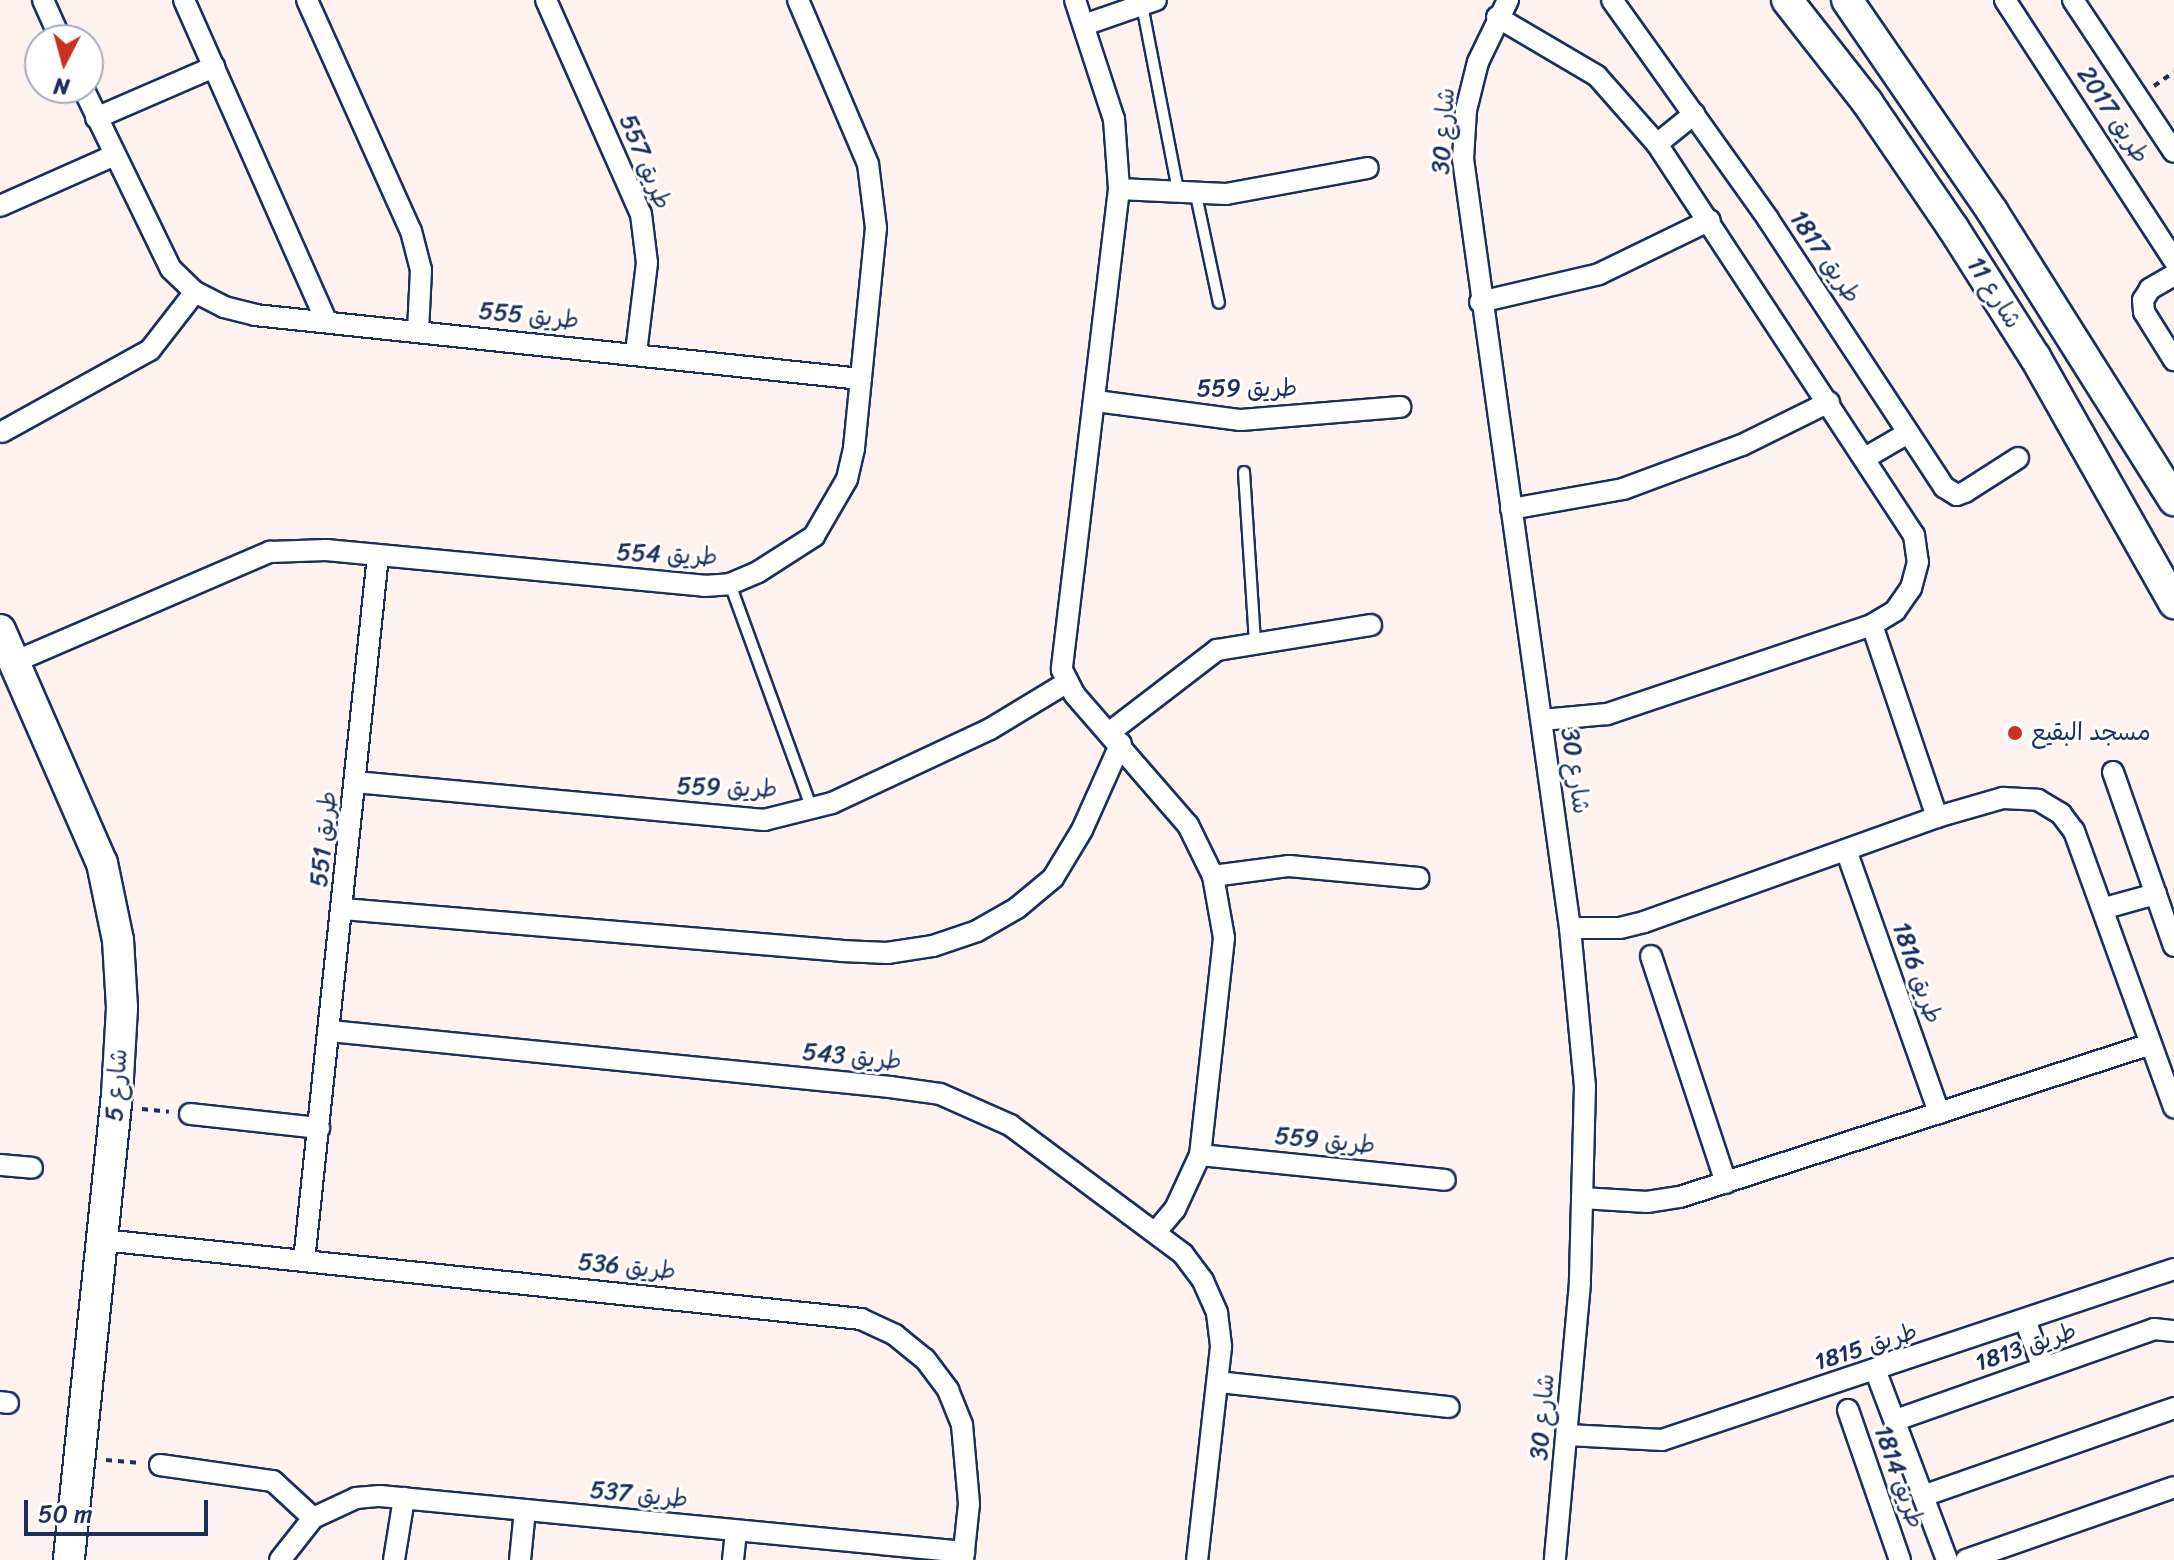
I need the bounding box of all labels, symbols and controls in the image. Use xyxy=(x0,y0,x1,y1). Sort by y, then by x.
north arrow xyxy=(24,24,104,104)
street label: طريق 2017 xyxy=(2071,61,2155,169)
text: N xyxy=(52,66,71,107)
street label: شارع 30 xyxy=(1427,87,1461,175)
street label: طريق 557 xyxy=(613,110,677,214)
street label: طريق 1817 xyxy=(1784,205,1866,309)
street label: شارع 11 xyxy=(1961,252,2027,334)
street label: طريق 555 xyxy=(477,296,581,336)
street label: طريق 559 xyxy=(1197,375,1297,403)
street label: طريق 554 xyxy=(616,538,718,572)
place label: مسجد البقيع xyxy=(2031,719,2151,747)
marker: مسجد البقيع xyxy=(2006,724,2024,742)
street label: شارع 30 xyxy=(1555,726,1595,816)
street label: طريق 559 xyxy=(676,772,778,804)
street label: طريق 551 xyxy=(305,790,343,888)
street label: طريق 1816 xyxy=(1886,919,1948,1027)
street label: طريق 543 xyxy=(801,1037,903,1077)
street label: شارع 5 xyxy=(100,1048,134,1122)
street label: طريق 559 xyxy=(1273,1121,1377,1161)
street label: طريق 536 xyxy=(577,1248,677,1286)
street label: طريق 1813 xyxy=(1972,1316,2080,1378)
street label: طريق 1815 xyxy=(1811,1317,1921,1377)
street label: شارع 30 xyxy=(1525,1373,1561,1461)
street label: طريق 1814 xyxy=(1868,1422,1930,1532)
street label: طريق 537 xyxy=(589,1476,689,1514)
scale bar xyxy=(28,1484,212,1534)
text: 50 m xyxy=(38,1493,93,1535)

